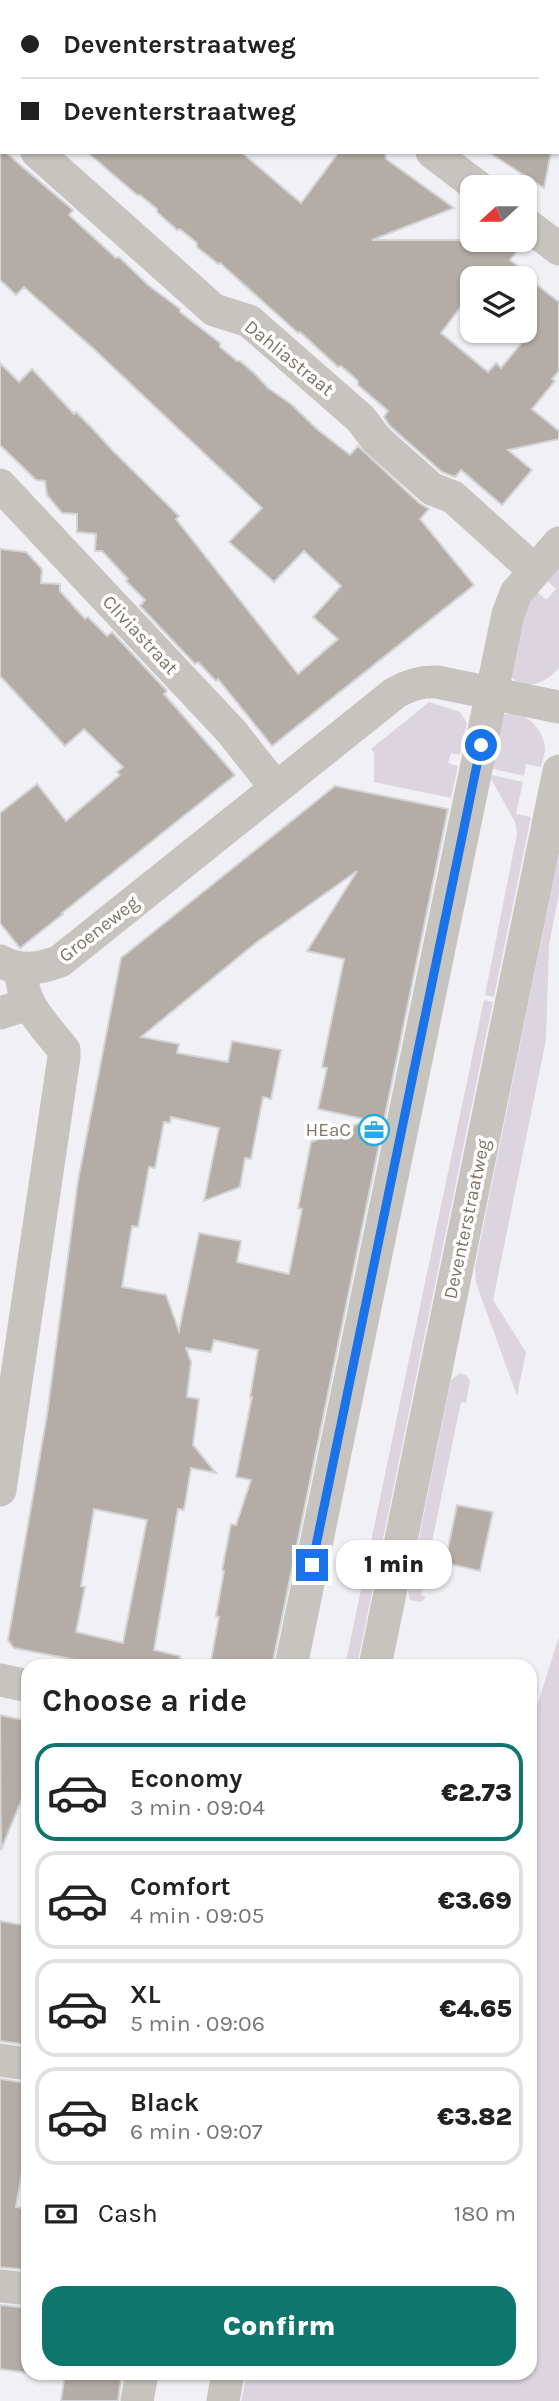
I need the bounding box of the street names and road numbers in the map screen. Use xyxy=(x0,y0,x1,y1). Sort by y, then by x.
street label: Dahliastraat xyxy=(240,315,338,401)
street label: Cliviastraat xyxy=(98,591,182,679)
street label: Groeneweg xyxy=(55,891,143,967)
street label: Deventerstraatweg xyxy=(439,1137,495,1301)

